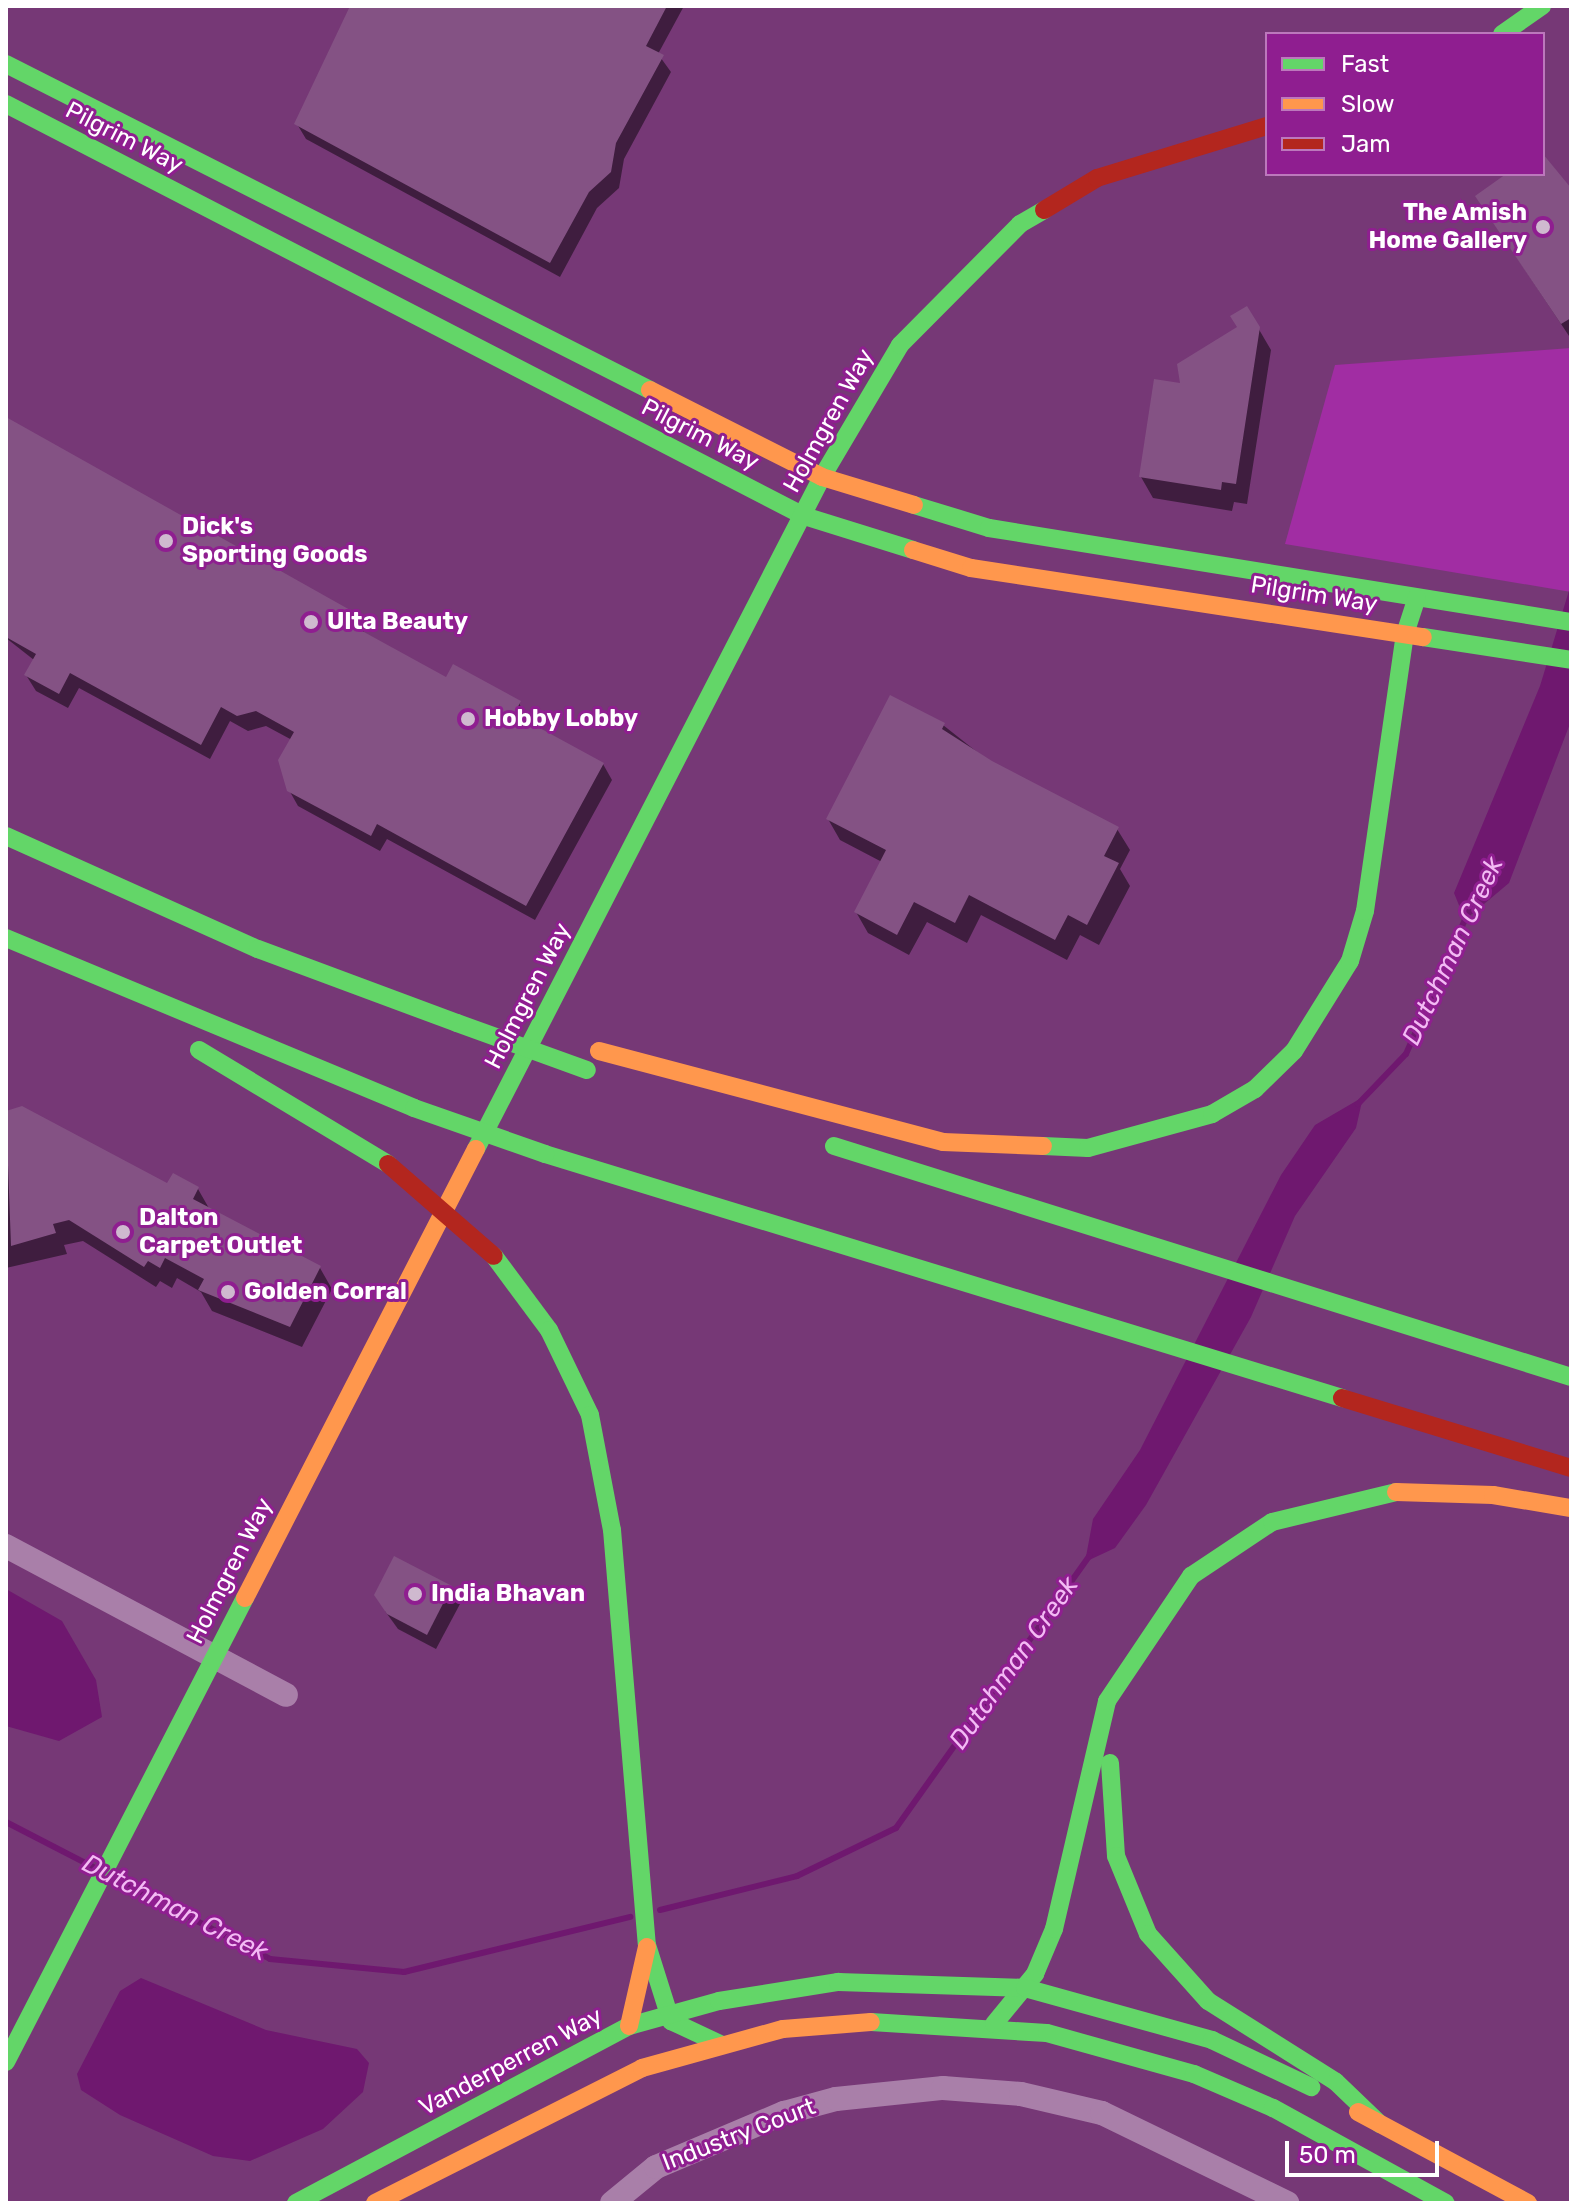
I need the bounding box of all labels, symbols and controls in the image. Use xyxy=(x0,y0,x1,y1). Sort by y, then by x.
legend xyxy=(1265,32,1545,176)
text: Fast xyxy=(1341,50,1389,78)
text: Slow xyxy=(1341,90,1394,118)
street label: Pilgrim Way xyxy=(60,96,188,180)
text: Jam xyxy=(1341,130,1391,158)
place label: The Amish Home Gallery xyxy=(1368,199,1527,255)
marker: The Amish Home Gallery xyxy=(1534,218,1552,236)
street label: Holmgren Way xyxy=(778,344,880,498)
street label: Pilgrim Way xyxy=(636,393,764,477)
place label: Dick's Sporting Goods xyxy=(182,513,367,569)
marker: Dick's Sporting Goods xyxy=(157,532,175,550)
street label: Pilgrim Way xyxy=(1248,571,1380,619)
place label: Ulta Beauty xyxy=(327,608,468,636)
marker: Ulta Beauty xyxy=(302,613,320,631)
place label: Hobby Lobby xyxy=(484,705,639,733)
marker: Hobby Lobby xyxy=(459,710,477,728)
water label: Dutchman Creek xyxy=(1396,852,1510,1050)
street label: Holmgren Way xyxy=(479,918,577,1074)
place label: Dalton Carpet Outlet xyxy=(139,1204,303,1260)
marker: Dalton Carpet Outlet xyxy=(114,1223,132,1241)
place label: Golden Corral xyxy=(244,1278,407,1306)
marker: Golden Corral xyxy=(219,1283,237,1301)
street label: Holmgren Way xyxy=(181,1493,279,1649)
water label: Dutchman Creek xyxy=(943,1571,1085,1755)
place label: India Bhavan xyxy=(431,1580,585,1608)
marker: India Bhavan xyxy=(406,1585,424,1603)
water label: Dutchman Creek xyxy=(77,1848,273,1968)
street label: Vanderperren Way xyxy=(414,2002,608,2122)
street label: Industry Court xyxy=(658,2092,820,2178)
scale bar xyxy=(1289,2125,1443,2175)
text: 50 m xyxy=(1299,2141,1356,2169)

